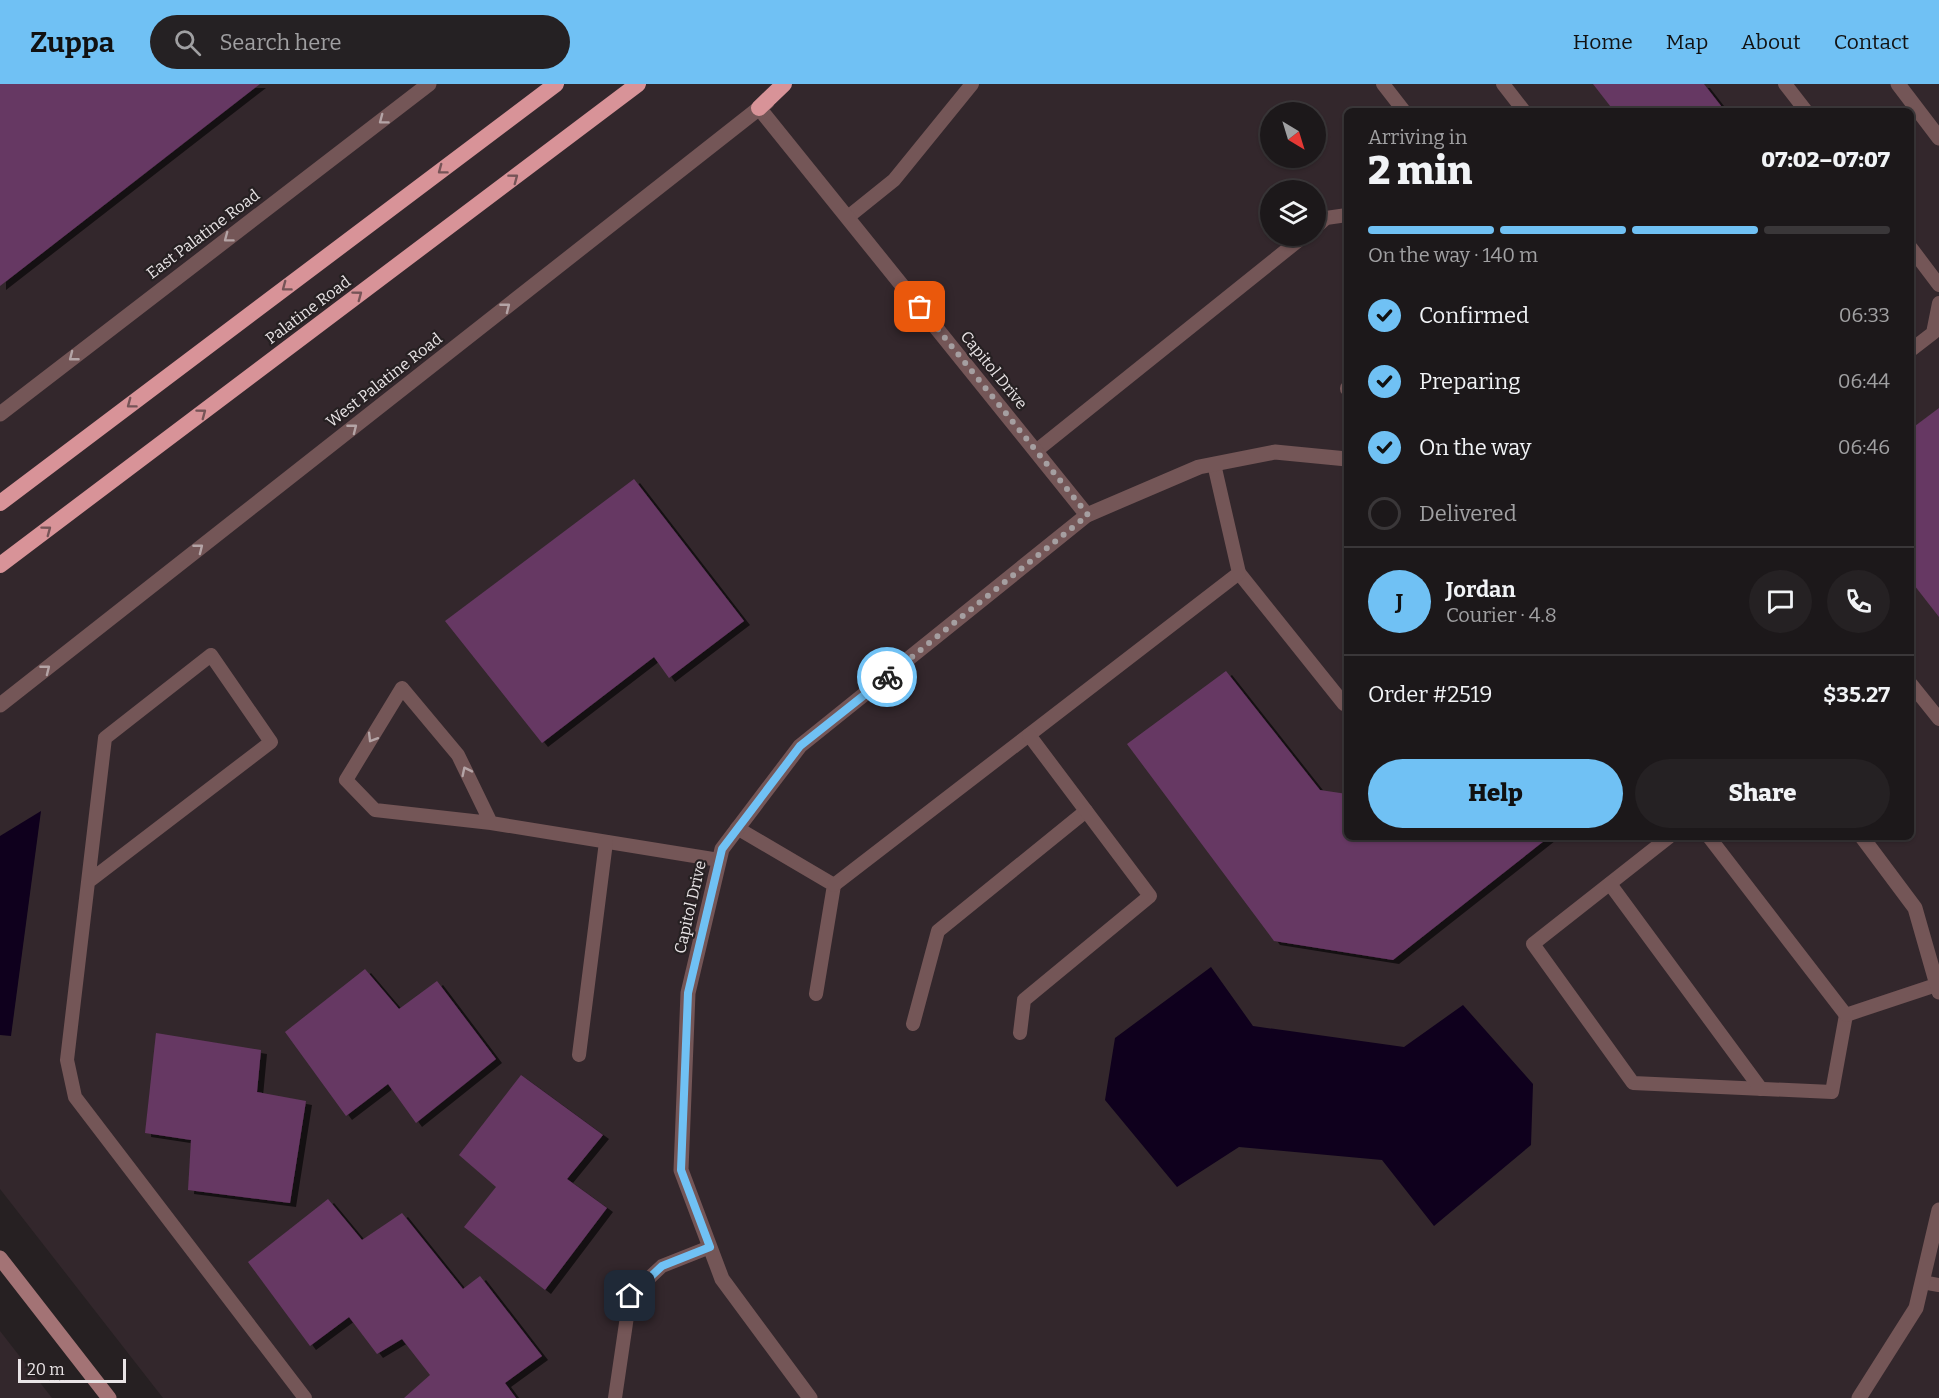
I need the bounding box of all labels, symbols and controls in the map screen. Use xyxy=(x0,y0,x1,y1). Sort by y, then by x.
search box xyxy=(150,15,570,69)
text: Zuppa xyxy=(30,26,114,59)
icon: search xyxy=(171,26,204,59)
text: Search here xyxy=(219,29,342,56)
text: Home xyxy=(1573,29,1633,55)
text: Map xyxy=(1666,29,1708,55)
text: About xyxy=(1741,29,1801,55)
text: Contact xyxy=(1834,29,1909,55)
north arrow xyxy=(1260,102,1326,168)
map controls xyxy=(1260,102,1326,246)
one-way arrow xyxy=(378,112,389,123)
text: Arriving in xyxy=(1368,125,1467,149)
text: 07:02–07:07 xyxy=(1761,146,1890,173)
text: 2 min xyxy=(1368,148,1472,194)
one-way arrow xyxy=(438,162,449,173)
one-way arrow xyxy=(507,174,518,185)
button: layers xyxy=(1260,180,1326,246)
street label: East Palatine Road xyxy=(143,185,264,283)
one-way arrow xyxy=(223,231,234,242)
text: On the way · 140 m xyxy=(1368,243,1538,267)
street label: Palatine Road xyxy=(262,272,355,348)
one-way arrow xyxy=(282,280,293,291)
pin xyxy=(894,281,945,332)
icon: bag xyxy=(903,290,936,323)
one-way arrow xyxy=(351,291,362,302)
icon: check xyxy=(1368,299,1401,332)
text: Confirmed xyxy=(1419,302,1529,329)
text: 06:33 xyxy=(1839,303,1890,327)
one-way arrow xyxy=(499,304,510,315)
street label: Capitol Drive xyxy=(957,327,1031,413)
street label: West Palatine Road xyxy=(322,329,446,431)
one-way arrow xyxy=(69,349,80,360)
icon: check xyxy=(1368,365,1401,398)
text: Preparing xyxy=(1419,368,1521,395)
text: 06:44 xyxy=(1838,369,1890,393)
one-way arrow xyxy=(126,397,137,408)
one-way arrow xyxy=(196,409,207,420)
one-way arrow xyxy=(346,424,357,435)
icon: check xyxy=(1368,431,1401,464)
text: On the way xyxy=(1419,434,1531,461)
text: 06:46 xyxy=(1838,435,1890,459)
text: Delivered xyxy=(1419,500,1517,527)
one-way arrow xyxy=(40,526,51,537)
one-way arrow xyxy=(193,545,204,556)
button: chat xyxy=(1749,570,1812,633)
button: phone xyxy=(1827,570,1890,633)
text: Jordan xyxy=(1446,576,1516,603)
text: J xyxy=(1396,588,1403,615)
text: Courier · 4.8 xyxy=(1446,603,1557,627)
courier xyxy=(857,647,917,707)
icon: bike xyxy=(871,661,904,694)
one-way arrow xyxy=(39,665,50,676)
text: Order #2519 xyxy=(1368,681,1492,708)
text: $35.27 xyxy=(1823,681,1890,708)
one-way arrow xyxy=(367,732,379,742)
button: Help xyxy=(1368,759,1623,828)
button: Share xyxy=(1635,759,1890,828)
one-way arrow xyxy=(461,766,473,777)
street label: Capitol Drive xyxy=(670,859,710,955)
pin xyxy=(604,1270,655,1321)
icon: home xyxy=(613,1279,646,1312)
scale bar xyxy=(18,1356,126,1384)
text: 20 m xyxy=(27,1360,64,1379)

